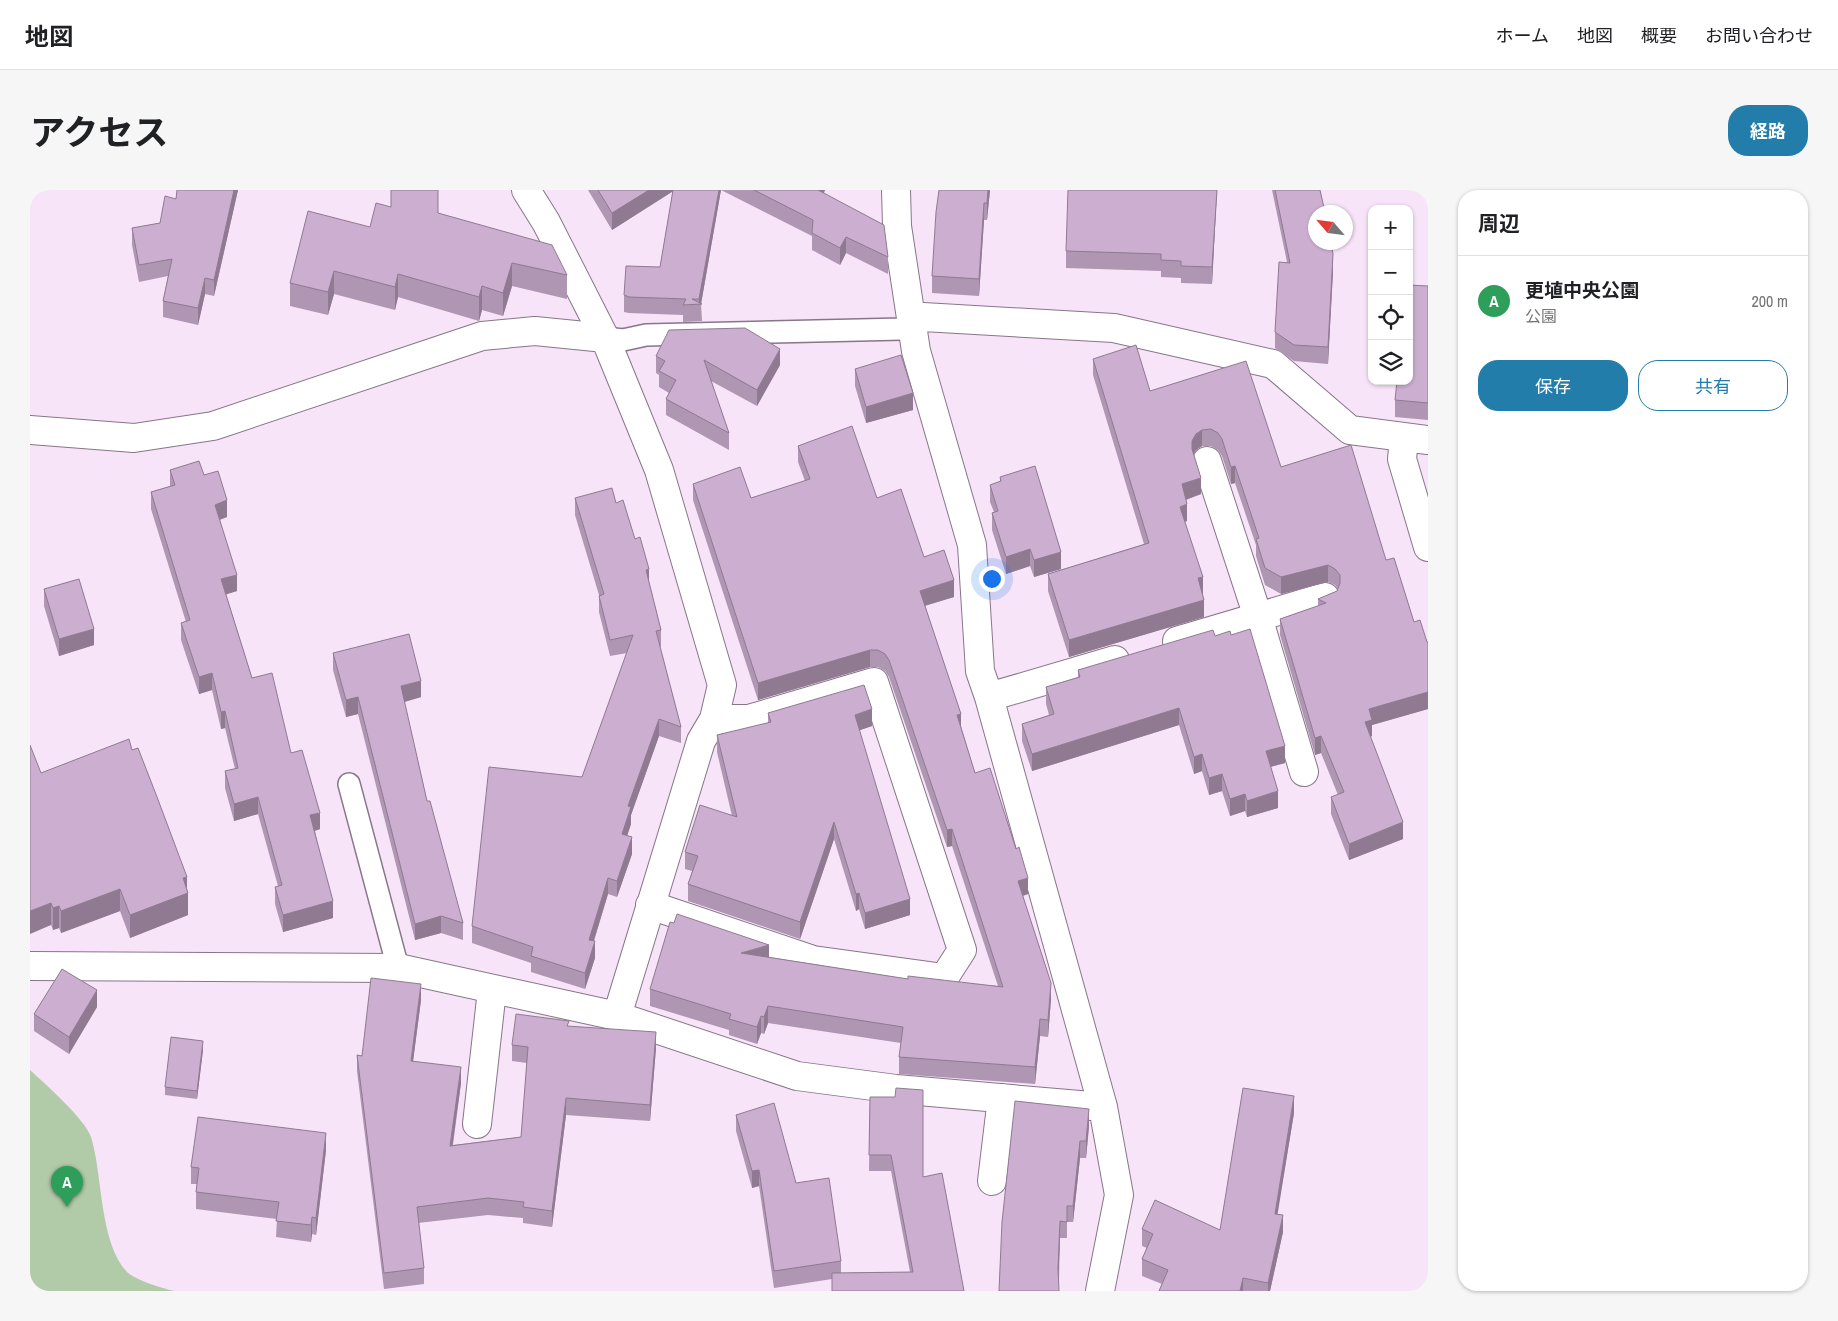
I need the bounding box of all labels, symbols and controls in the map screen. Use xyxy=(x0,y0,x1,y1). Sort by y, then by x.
text: 地図 xyxy=(25,20,73,52)
text: ホーム xyxy=(1496,23,1549,48)
text: 地図 xyxy=(1577,23,1613,48)
text: 概要 xyxy=(1641,23,1677,48)
text: お問い合わせ xyxy=(1705,23,1813,48)
button: 経路 xyxy=(1728,105,1808,156)
text: アクセス xyxy=(30,109,168,156)
north arrow xyxy=(1308,205,1353,250)
map controls xyxy=(1368,205,1413,385)
button: + xyxy=(1368,205,1413,250)
text: 周辺 xyxy=(1478,209,1520,238)
button: − xyxy=(1368,250,1413,295)
text: 更埴中央公園 xyxy=(1525,277,1639,303)
text: A xyxy=(1489,290,1499,312)
text: 200 m xyxy=(1752,290,1788,312)
button: locate xyxy=(1368,295,1413,340)
text: 公園 xyxy=(1525,305,1557,327)
button: layers xyxy=(1368,340,1413,385)
button: 保存 xyxy=(1478,360,1628,411)
button: 共有 xyxy=(1638,360,1788,411)
your location xyxy=(979,566,1005,592)
pin: A xyxy=(51,1166,83,1207)

